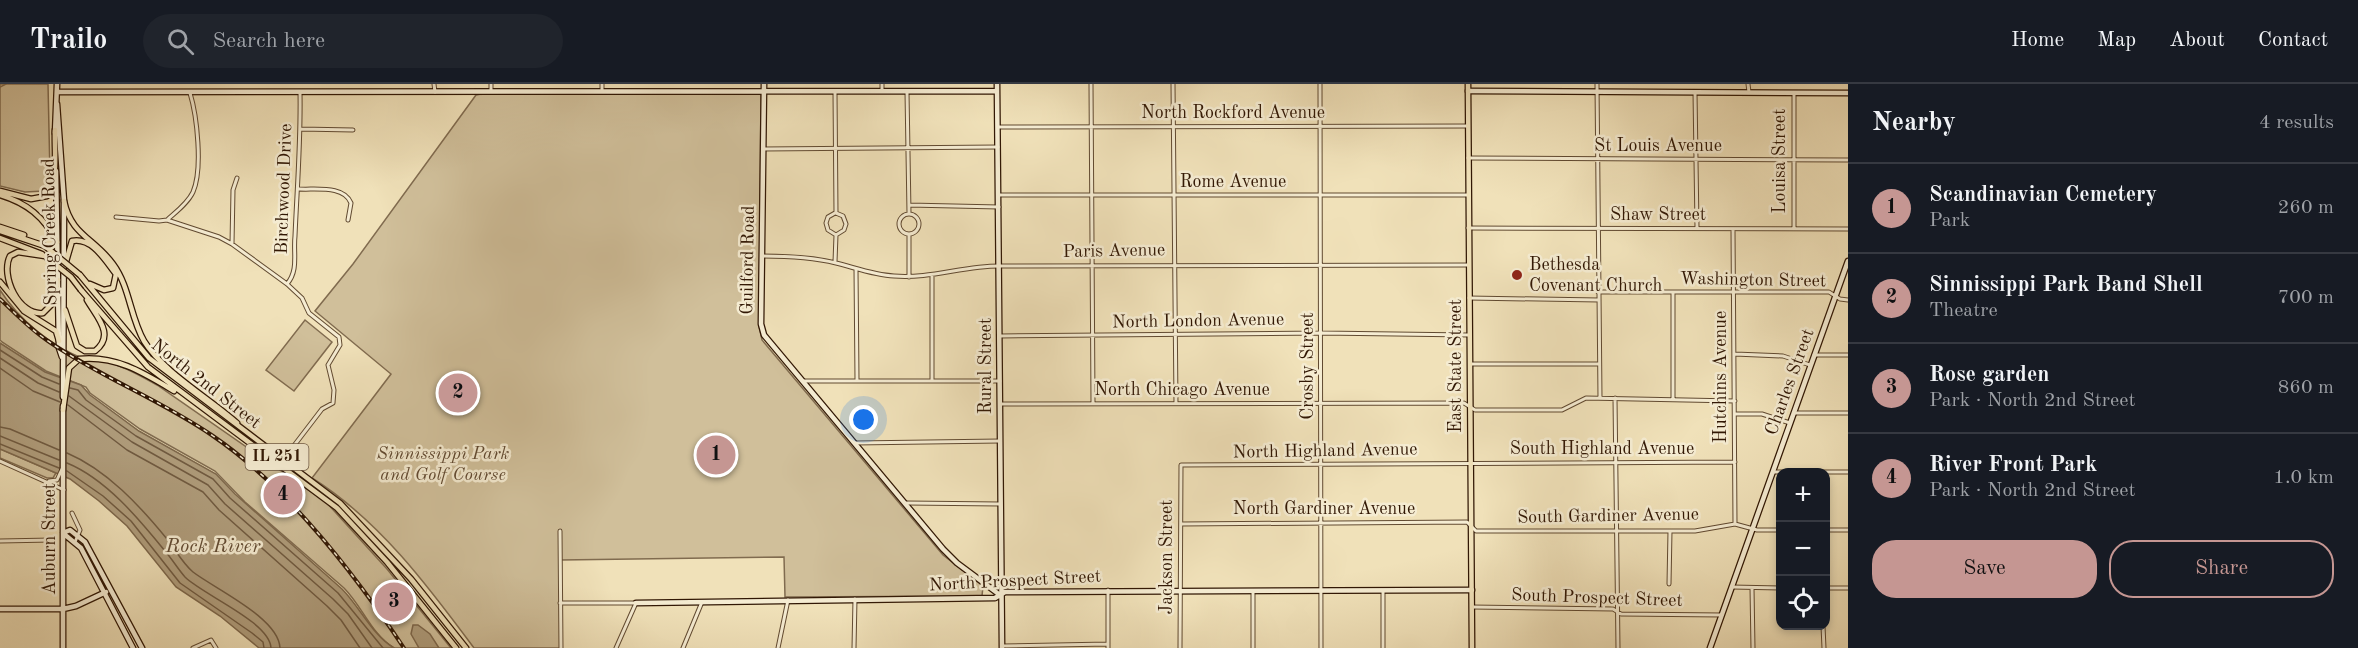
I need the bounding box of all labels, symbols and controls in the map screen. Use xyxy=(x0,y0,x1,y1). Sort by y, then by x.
search box xyxy=(143,14,563,68)
icon: search xyxy=(164,25,197,58)
text: Trailo xyxy=(30,27,107,55)
text: Search here xyxy=(212,30,325,52)
text: Home xyxy=(2011,30,2064,51)
text: Map xyxy=(2097,30,2136,51)
text: About xyxy=(2169,30,2225,51)
text: Contact xyxy=(2258,30,2328,51)
street label: North Rockford Avenue xyxy=(1141,104,1325,122)
street label: Louisa Street xyxy=(1771,109,1789,213)
text: Nearby xyxy=(1872,110,1956,136)
text: 4 results xyxy=(2259,113,2334,133)
street label: Birchwood Drive xyxy=(273,123,295,255)
street label: St Louis Avenue xyxy=(1594,137,1722,155)
street label: Spring Creek Road xyxy=(40,158,60,306)
street label: Rome Avenue xyxy=(1180,173,1286,191)
text: Scandinavian Cemetery xyxy=(1929,184,2157,206)
text: 1 xyxy=(1886,198,1897,218)
text: 260 m xyxy=(2278,198,2334,218)
street label: Guilford Road xyxy=(738,205,758,315)
street label: Shaw Street xyxy=(1610,206,1706,224)
text: Park xyxy=(1929,211,1970,231)
street label: Paris Avenue xyxy=(1063,241,1165,261)
place label: Bethesda Covenant Church xyxy=(1529,256,1663,295)
marker: Bethesda Covenant Church xyxy=(1510,268,1524,282)
street label: Washington Street xyxy=(1680,270,1826,290)
text: Sinnissippi Park Band Shell xyxy=(1929,274,2203,296)
text: 2 xyxy=(1886,288,1897,308)
text: 700 m xyxy=(2278,288,2334,308)
street label: East State Street xyxy=(1447,299,1465,433)
text: Theatre xyxy=(1929,301,1998,321)
street label: North London Avenue xyxy=(1112,310,1284,332)
street label: Hutchins Avenue xyxy=(1712,311,1730,443)
street label: Crosby Street xyxy=(1299,312,1317,420)
street label: Rural Street xyxy=(977,318,995,414)
street label: Charles Street xyxy=(1762,326,1818,438)
street label: North 2nd Street xyxy=(148,336,264,432)
text: Rose garden xyxy=(1929,364,2050,386)
pin: 2 xyxy=(438,370,478,416)
text: 3 xyxy=(1886,378,1897,398)
text: 860 m xyxy=(2278,378,2334,398)
street label: North Chicago Avenue xyxy=(1094,381,1270,399)
text: Park · North 2nd Street xyxy=(1929,391,2135,411)
your location xyxy=(849,405,878,434)
pin: 1 xyxy=(696,432,736,478)
street label: North Highland Avenue xyxy=(1232,440,1418,462)
street label: South Highland Avenue xyxy=(1510,440,1694,458)
road number: IL 251 xyxy=(246,444,308,470)
park label: Sinnissippi Park and Golf Course xyxy=(377,445,509,484)
text: River Front Park xyxy=(1929,454,2097,476)
map controls xyxy=(1776,468,1830,630)
button: + xyxy=(1776,468,1830,522)
text: 4 xyxy=(1886,468,1897,488)
text: 1.0 km xyxy=(2273,468,2334,488)
pin: 4 xyxy=(264,472,302,518)
text: Park · North 2nd Street xyxy=(1929,481,2135,501)
street label: Auburn Street xyxy=(41,483,59,595)
street label: Jackson Street xyxy=(1158,499,1176,615)
street label: North Gardiner Avenue xyxy=(1233,500,1415,518)
street label: South Gardiner Avenue xyxy=(1517,505,1699,527)
button: − xyxy=(1776,522,1830,576)
water label: Rock River xyxy=(165,537,261,557)
button: Save xyxy=(1872,540,2097,598)
button: Share xyxy=(2109,540,2334,598)
street label: North Prospect Street xyxy=(929,568,1101,594)
button: locate xyxy=(1776,576,1830,630)
pin: 3 xyxy=(374,580,414,624)
street label: South Prospect Street xyxy=(1511,586,1683,610)

